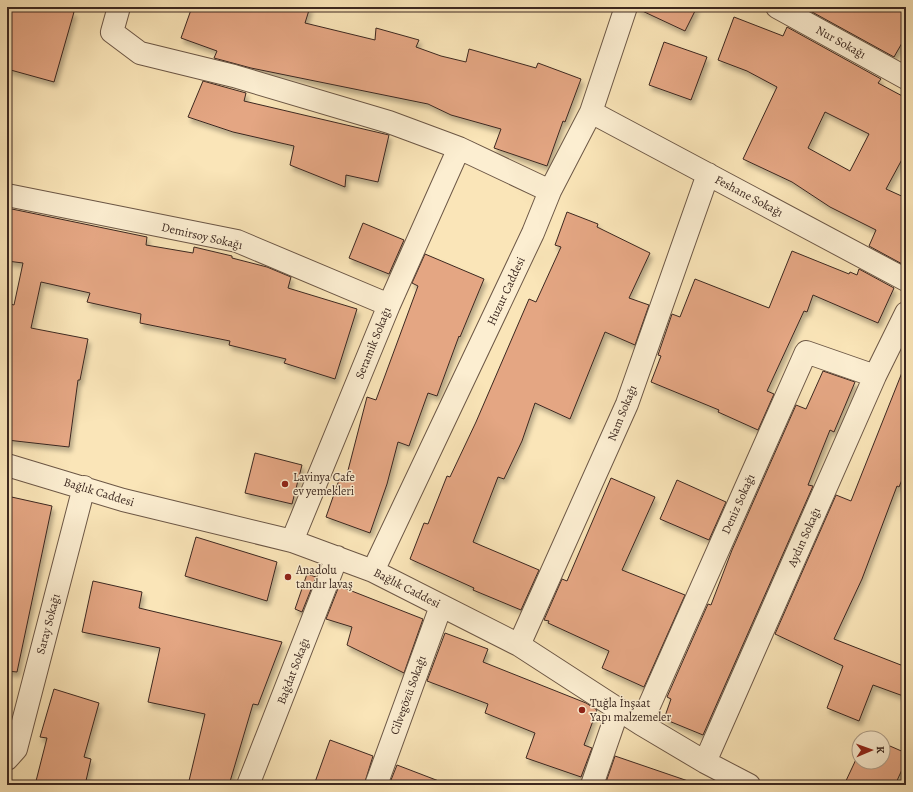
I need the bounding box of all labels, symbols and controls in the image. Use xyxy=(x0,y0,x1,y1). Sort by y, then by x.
street label: Nur Sokağı xyxy=(813,22,869,62)
street label: Feshane Sokağı xyxy=(712,171,786,221)
street label: Demirsoy Sokağı xyxy=(160,219,244,253)
street label: Huzur Caddesi xyxy=(483,254,529,328)
street label: Seramik Sokağı xyxy=(351,305,395,381)
street label: Nam Sokağı xyxy=(604,383,640,443)
place label: Lavinya Cafe ev yemekleri xyxy=(293,469,355,499)
street label: Deniz Sokağı xyxy=(718,471,758,537)
street label: Bağlık Caddesi xyxy=(62,474,136,510)
marker: Lavinya Cafe ev yemekleri xyxy=(280,479,290,489)
street label: Aydın Sokağı xyxy=(783,505,824,570)
place label: Anadolu tandır lavaş xyxy=(295,562,353,592)
street label: Bağlık Caddesi xyxy=(371,564,443,612)
marker: Anadolu tandır lavaş xyxy=(283,572,293,582)
street label: Saray Sokağı xyxy=(32,592,64,656)
street label: Bağdat Sokağı xyxy=(273,635,313,707)
street label: Cilvegözü Sokağı xyxy=(386,653,430,737)
place label: Tuğla İnşaat Yapı malzemeler xyxy=(589,695,671,725)
marker: Tuğla İnşaat Yapı malzemeler xyxy=(577,705,587,715)
north arrow xyxy=(851,730,891,770)
text: K xyxy=(873,746,888,754)

